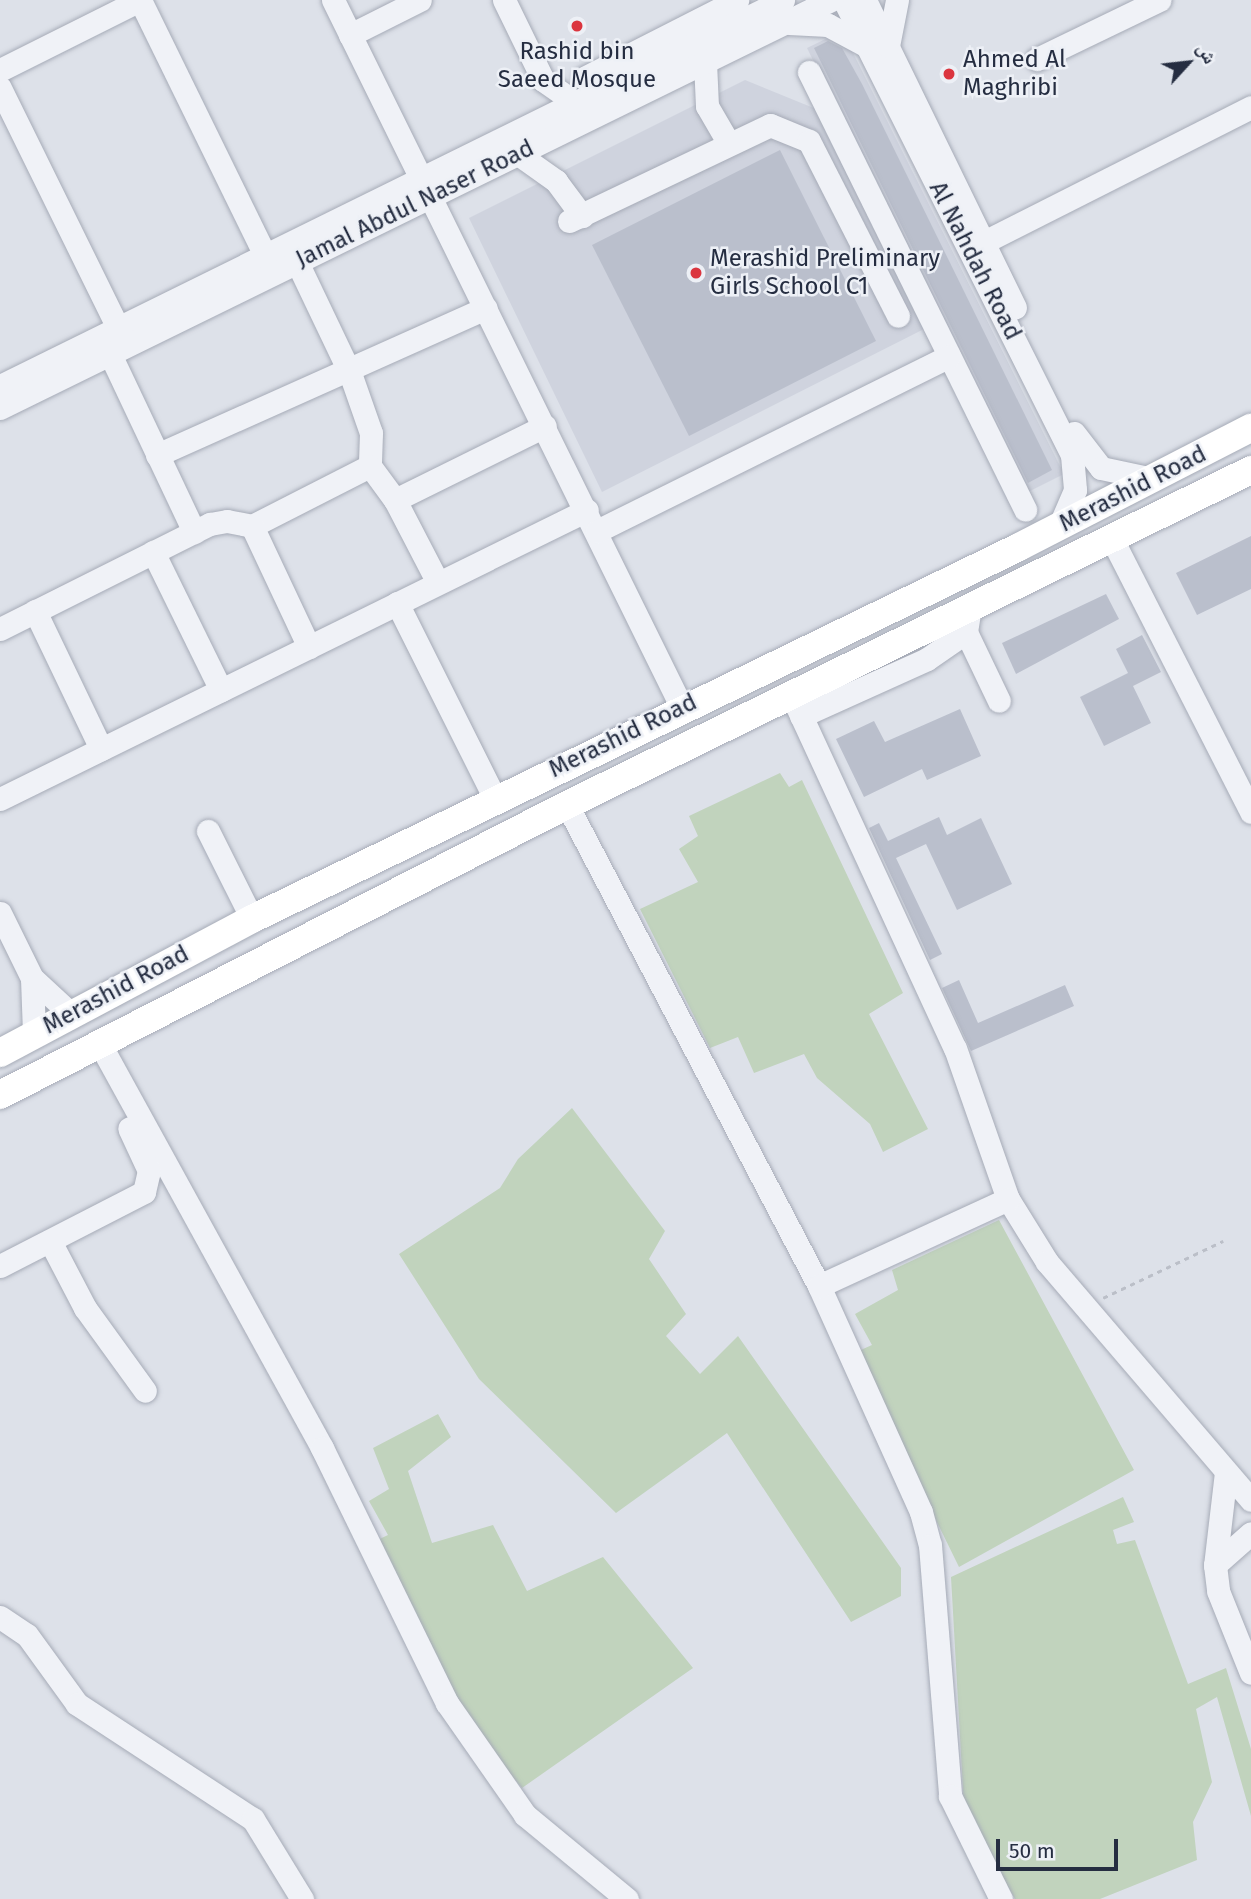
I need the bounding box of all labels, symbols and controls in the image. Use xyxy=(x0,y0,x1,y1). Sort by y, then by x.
marker: Rashid bin Saeed Mosque xyxy=(569,18,585,34)
north arrow xyxy=(1153,28,1223,98)
place label: Rashid bin Saeed Mosque xyxy=(498,38,656,94)
text: ش xyxy=(1192,39,1222,67)
place label: Ahmed Al Maghribi xyxy=(963,46,1066,102)
marker: Ahmed Al Maghribi xyxy=(941,66,957,82)
street label: Jamal Abdul Naser Road xyxy=(291,134,539,274)
street label: Al Nahdah Road xyxy=(923,177,1027,345)
place label: Merashid Preliminary Girls School C1 xyxy=(710,245,940,301)
marker: Merashid Preliminary Girls School C1 xyxy=(688,265,704,281)
street label: Merashid Road xyxy=(1055,440,1211,538)
street label: Merashid Road xyxy=(544,688,702,784)
street label: Merashid Road xyxy=(38,939,194,1041)
scale bar xyxy=(999,1826,1122,1870)
text: 50 m xyxy=(1009,1838,1055,1864)

